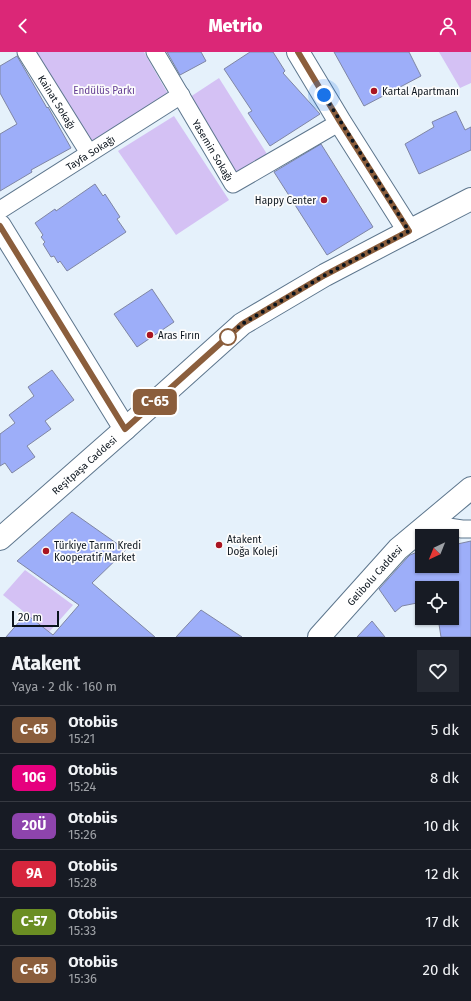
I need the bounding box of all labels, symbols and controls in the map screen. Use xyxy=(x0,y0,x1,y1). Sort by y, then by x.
icon: back xyxy=(12,15,34,37)
text: Metrio xyxy=(208,15,263,37)
icon: person xyxy=(437,15,459,37)
street label: Kainat Sokağı xyxy=(35,73,78,132)
park label: Endülüs Parkı xyxy=(73,85,135,97)
your location xyxy=(314,85,334,105)
marker: Kartal Apartmanı xyxy=(369,86,379,96)
place label: Kartal Apartmanı xyxy=(382,86,459,98)
street label: Yasemin Sokağı xyxy=(189,118,235,184)
street label: Tayfa Sokağı xyxy=(64,133,118,173)
place label: Happy Center xyxy=(255,195,316,207)
marker: Happy Center xyxy=(319,195,329,205)
unlabelled marker xyxy=(219,328,237,346)
marker: Aras Fırın xyxy=(145,330,155,340)
place label: Aras Fırın xyxy=(158,330,200,342)
line badge: C-65 xyxy=(127,389,183,415)
text: C-65 xyxy=(141,393,169,410)
street label: Reşitpaşa Caddesi xyxy=(50,433,120,497)
north arrow xyxy=(415,529,459,573)
map controls xyxy=(415,529,459,625)
place label: Atakent Doğa Koleji xyxy=(227,534,278,558)
place label: Türkiye Tarım Kredi Kooperatif Market xyxy=(54,539,141,564)
marker: Atakent Doğa Koleji xyxy=(214,540,224,550)
street label: Gelibolu Caddesi xyxy=(345,542,405,608)
marker: Türkiye Tarım Kredi Kooperatif Market xyxy=(41,546,51,556)
button: locate xyxy=(415,581,459,625)
scale bar xyxy=(12,609,59,628)
text: 20 m xyxy=(18,611,42,624)
button: heart xyxy=(417,650,459,692)
text: Atakent xyxy=(12,652,80,675)
text: Yaya · 2 dk · 160 m xyxy=(12,679,117,694)
text: Otobüs xyxy=(68,713,118,731)
text: C-65 xyxy=(20,721,48,738)
text: 5 dk xyxy=(431,721,459,739)
text: 15:21 xyxy=(68,731,95,746)
text: Otobüs xyxy=(68,761,117,779)
text: 10G xyxy=(22,769,46,786)
text: 8 dk xyxy=(430,769,459,787)
text: 15:24 xyxy=(68,779,96,794)
text: Otobüs xyxy=(68,809,117,827)
text: 20Ü xyxy=(22,817,46,834)
text: 10 dk xyxy=(424,817,459,835)
text: 15:26 xyxy=(68,827,97,842)
text: Otobüs xyxy=(68,857,117,875)
text: 9A xyxy=(26,865,42,882)
text: 12 dk xyxy=(424,865,459,883)
text: 15:28 xyxy=(68,875,97,890)
text: Otobüs xyxy=(68,905,117,923)
text: C-57 xyxy=(21,913,47,930)
text: 17 dk xyxy=(425,913,459,931)
text: 15:33 xyxy=(68,923,96,938)
text: Otobüs xyxy=(68,953,118,971)
text: C-65 xyxy=(20,961,48,978)
text: 20 dk xyxy=(423,961,459,979)
text: 15:36 xyxy=(68,971,97,986)

